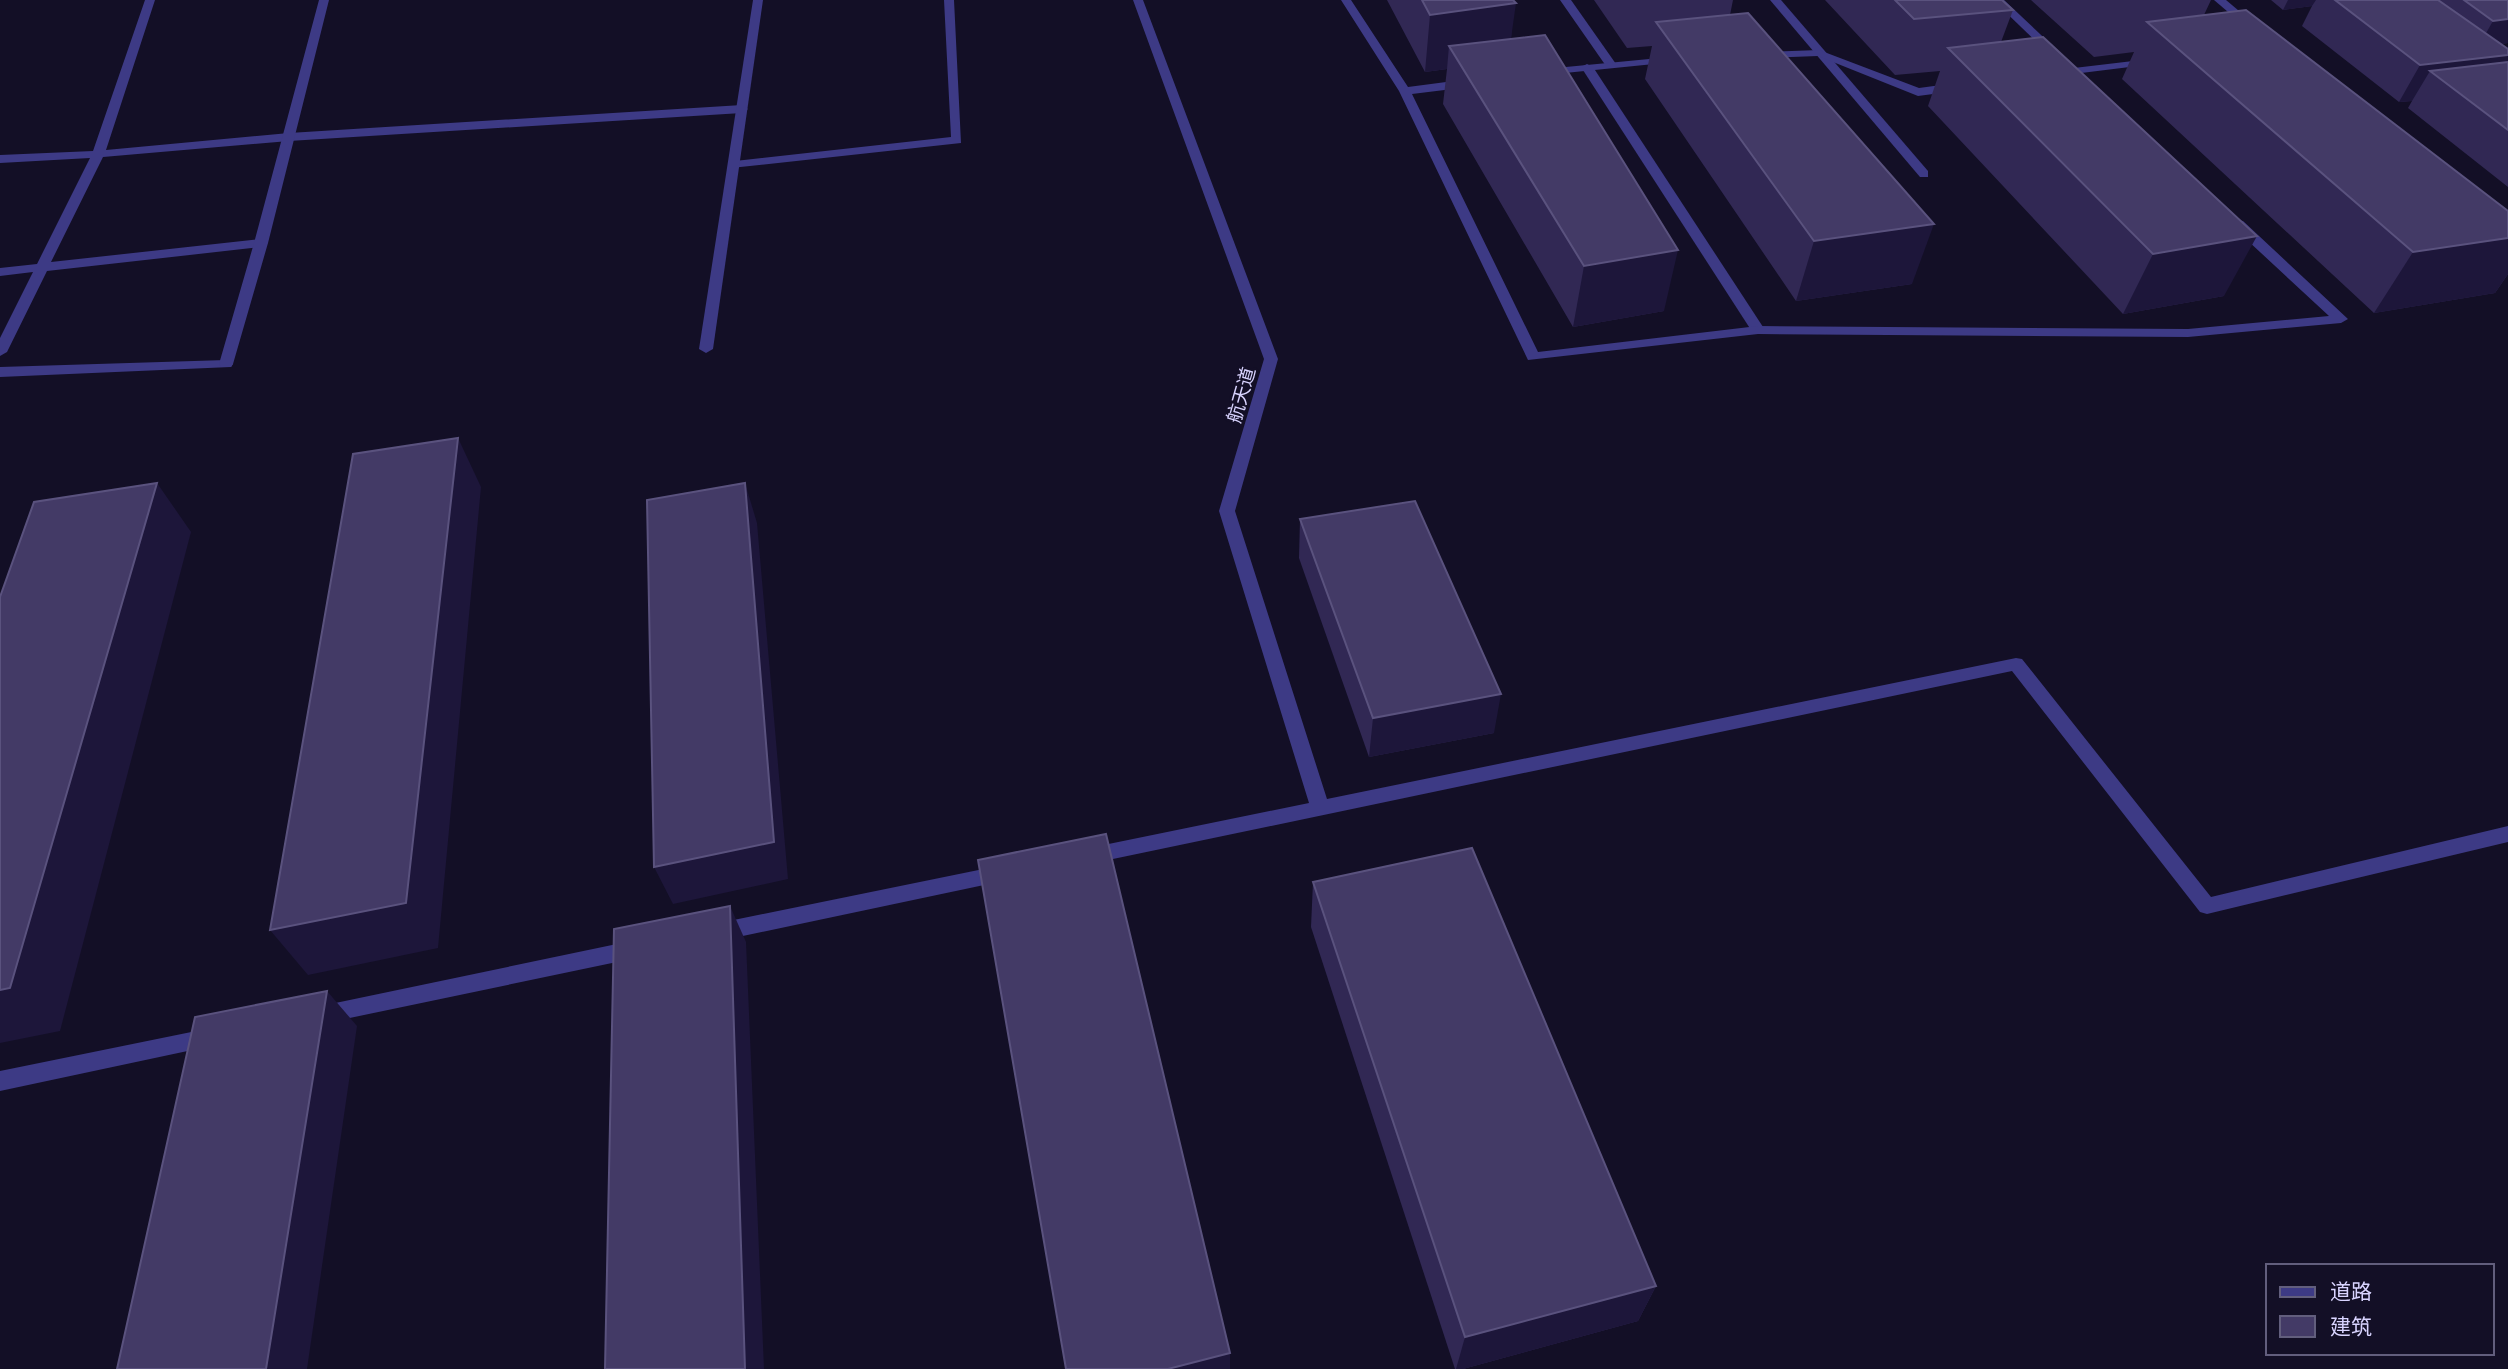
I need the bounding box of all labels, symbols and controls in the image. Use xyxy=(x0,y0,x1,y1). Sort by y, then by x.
street label: 航天道 xyxy=(1224,365,1259,425)
legend xyxy=(2266,1264,2494,1355)
text: 道路 xyxy=(2330,1280,2372,1303)
text: 建筑 xyxy=(2330,1315,2372,1338)

